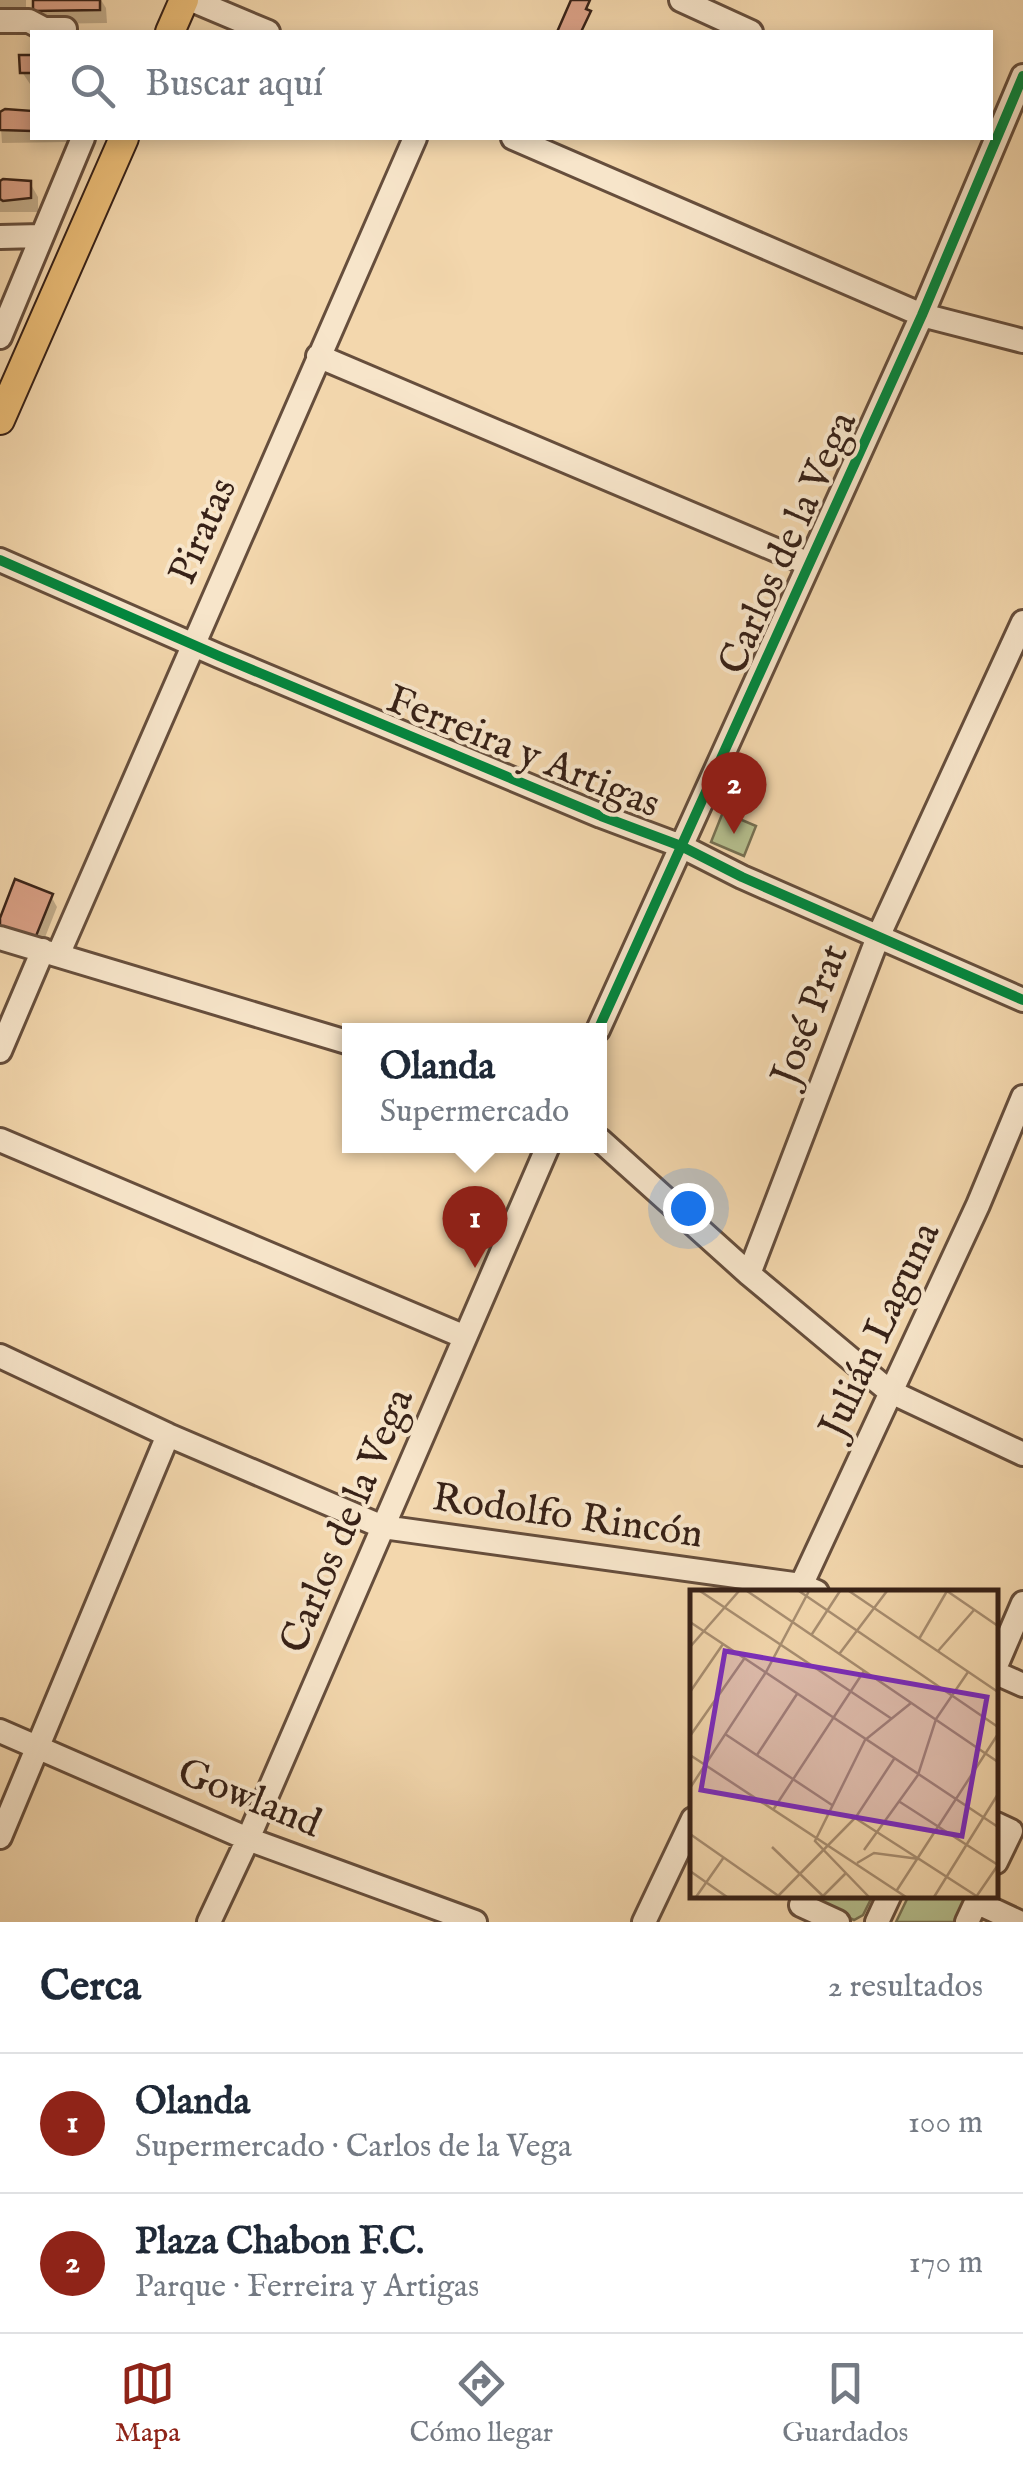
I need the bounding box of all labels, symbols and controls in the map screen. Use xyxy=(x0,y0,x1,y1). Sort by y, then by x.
search box xyxy=(30,30,993,140)
icon: search xyxy=(65,58,120,113)
text: Buscar aquí xyxy=(145,61,323,109)
street label: Carlos de la Vega xyxy=(708,403,870,683)
street label: Piratas xyxy=(158,470,250,592)
street label: Ferreira y Artigas xyxy=(379,675,667,831)
pin: 2 xyxy=(702,752,766,834)
street label: José Prat xyxy=(760,938,861,1097)
popup xyxy=(342,1023,607,1153)
text: Olanda xyxy=(380,1044,495,1092)
text: Supermercado xyxy=(380,1092,569,1133)
your location xyxy=(663,1183,714,1234)
pin: 1 xyxy=(442,1186,508,1268)
street label: Julián Laguna xyxy=(807,1214,954,1450)
street label: Carlos de la Vega xyxy=(270,1381,427,1661)
street label: Rodolfo Rincón xyxy=(429,1473,706,1562)
inset map xyxy=(690,1590,998,1897)
street label: Gowland xyxy=(170,1748,328,1851)
text: Cerca xyxy=(40,1961,141,2014)
text: 2 resultados xyxy=(828,1967,983,2008)
text: Olanda xyxy=(135,2079,250,2127)
text: 1 xyxy=(67,2103,78,2144)
text: 100 m xyxy=(908,2103,983,2144)
text: Supermercado · Carlos de la Vega xyxy=(135,2127,572,2168)
text: Plaza Chabon F.C. xyxy=(135,2219,424,2267)
text: 2 xyxy=(65,2243,80,2284)
text: 170 m xyxy=(909,2243,983,2284)
text: Parque · Ferreira y Artigas xyxy=(135,2267,479,2308)
tab: Mapa xyxy=(115,2356,180,2451)
tab: Cómo llegar xyxy=(410,2356,553,2451)
tab: Guardados xyxy=(782,2356,908,2451)

